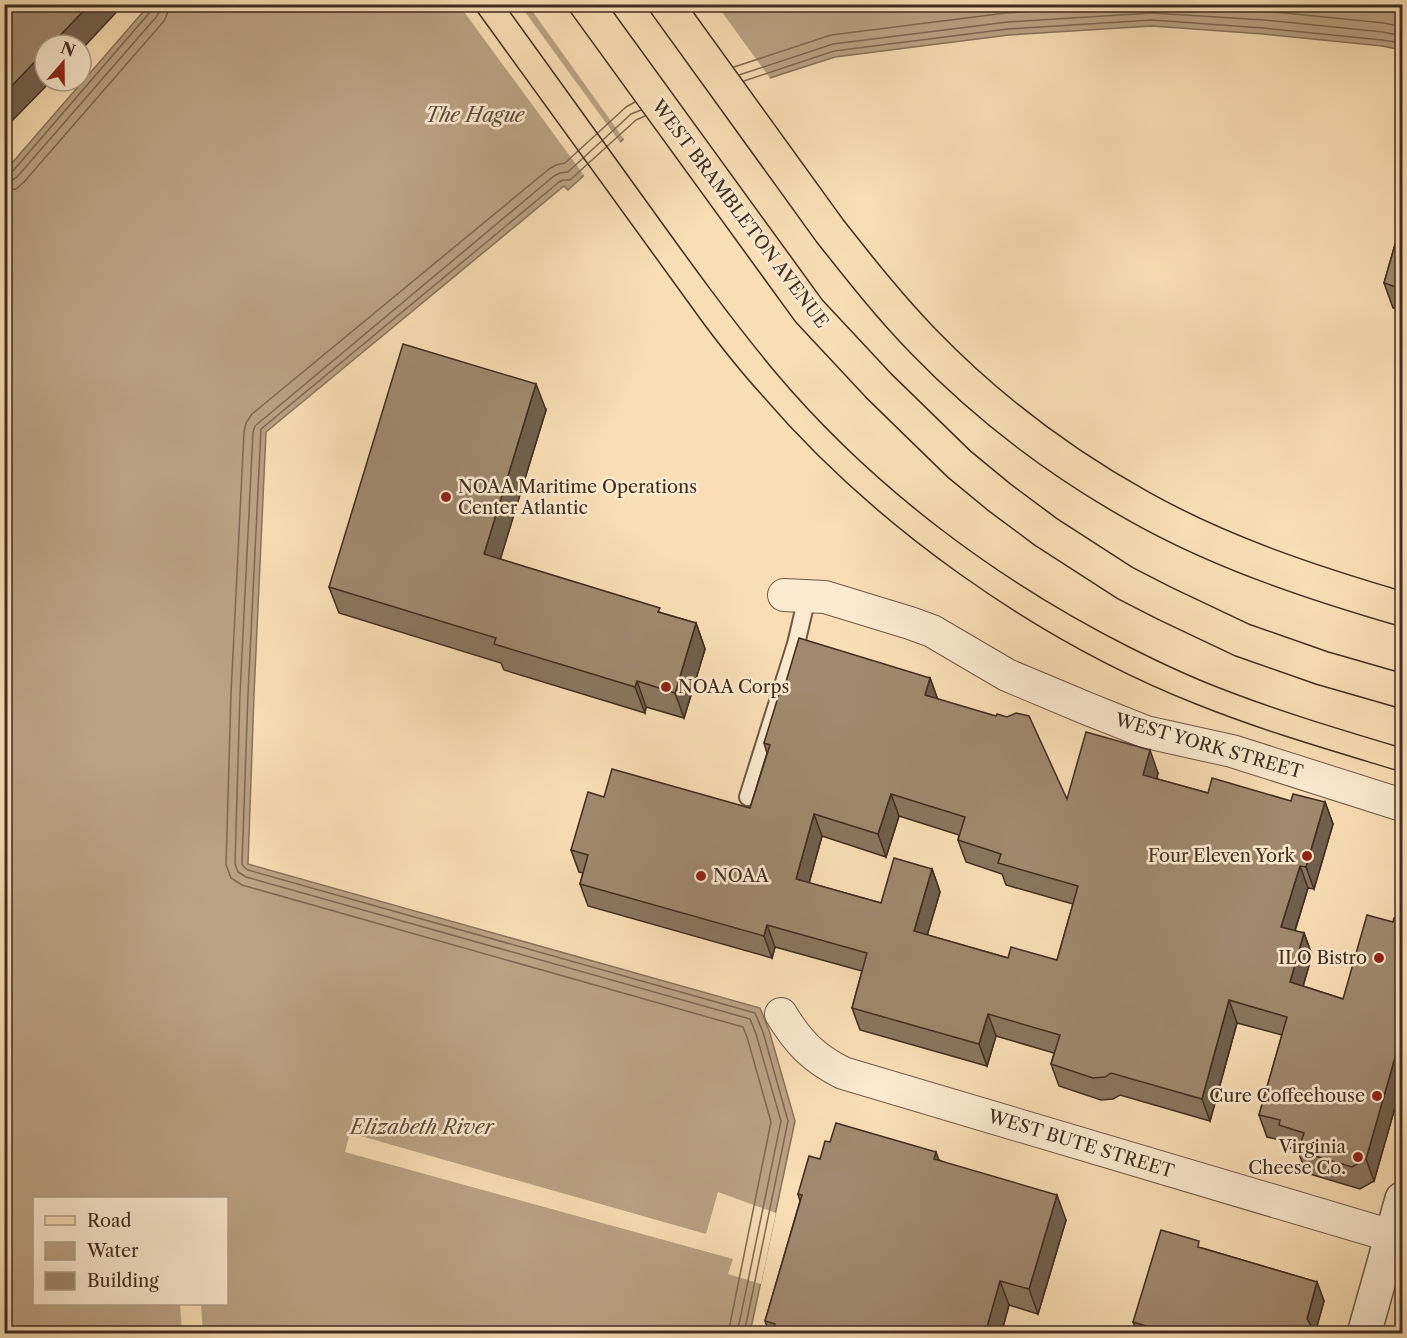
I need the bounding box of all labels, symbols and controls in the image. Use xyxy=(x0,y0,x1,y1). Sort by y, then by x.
north arrow xyxy=(33,33,93,93)
text: N xyxy=(58,37,78,61)
street label: WEST BRAMBLETON AVENUE xyxy=(646,95,833,333)
water label: The Hague xyxy=(426,103,526,127)
place label: NOAA Maritime Operations Center Atlantic xyxy=(458,476,697,519)
marker: NOAA Maritime Operations Center Atlantic xyxy=(439,490,453,504)
place label: NOAA Corps xyxy=(678,676,789,698)
marker: NOAA Corps xyxy=(659,680,673,694)
street label: WEST YORK STREET xyxy=(1112,708,1306,783)
place label: Four Eleven York xyxy=(1148,845,1297,867)
marker: Four Eleven York xyxy=(1300,849,1314,863)
place label: NOAA xyxy=(713,865,769,887)
marker: NOAA xyxy=(694,869,708,883)
place label: ILO Bistro xyxy=(1278,947,1367,969)
marker: ILO Bistro xyxy=(1372,951,1386,965)
place label: Cure Coffeehouse xyxy=(1209,1085,1365,1107)
marker: Cure Coffeehouse xyxy=(1370,1089,1384,1103)
street label: WEST BUTE STREET xyxy=(984,1105,1177,1183)
water label: Elizabeth River xyxy=(348,1115,495,1139)
place label: Virginia Cheese Co. xyxy=(1248,1136,1346,1179)
marker: Virginia Cheese Co. xyxy=(1351,1150,1365,1164)
legend xyxy=(33,1197,228,1305)
text: Road xyxy=(87,1210,132,1232)
text: Water xyxy=(86,1240,139,1262)
text: Building xyxy=(87,1270,159,1292)

